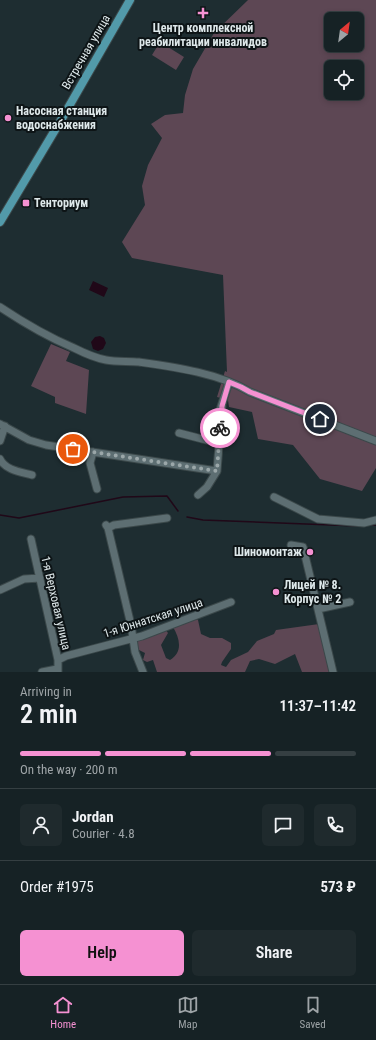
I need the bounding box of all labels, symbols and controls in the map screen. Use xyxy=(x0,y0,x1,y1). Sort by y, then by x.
marker: Центр комплексной реабилитации инвалидов xyxy=(197,7,209,19)
street label: Встречная улица xyxy=(59,12,113,92)
north arrow xyxy=(324,12,364,52)
map controls xyxy=(324,12,364,100)
place label: Центр комплексной реабилитации инвалидов xyxy=(139,21,267,49)
button: locate xyxy=(324,60,364,100)
place label: Насосная станция водоснабжения xyxy=(16,104,107,132)
marker: Насосная станция водоснабжения xyxy=(3,113,13,123)
place label: Тенториум xyxy=(34,196,88,210)
marker: Тенториум xyxy=(21,198,31,208)
pin xyxy=(303,402,337,436)
courier xyxy=(200,408,240,448)
icon: home xyxy=(309,408,331,430)
icon: bike xyxy=(209,417,231,439)
pin xyxy=(56,432,90,466)
icon: bag xyxy=(62,438,84,460)
place label: Шиномонтаж xyxy=(234,545,302,559)
marker: Шиномонтаж xyxy=(305,547,315,557)
street label: 1-я Верховая улица xyxy=(38,555,74,652)
place label: Лицей № 8. Корпус № 2 xyxy=(284,578,341,606)
marker: Лицей № 8. Корпус № 2 xyxy=(271,587,281,597)
street label: 1-я Юннатская улица xyxy=(101,595,205,641)
text: Arriving in xyxy=(20,684,72,699)
text: 11:37–11:42 xyxy=(279,697,356,715)
text: 2 min xyxy=(20,699,78,729)
text: On the way · 200 m xyxy=(20,762,117,777)
button: person xyxy=(20,804,62,846)
button: chat xyxy=(262,804,304,846)
button: phone xyxy=(314,804,356,846)
text: Jordan xyxy=(72,808,114,826)
text: Courier · 4.8 xyxy=(72,826,135,841)
text: Order #1975 xyxy=(20,878,94,896)
text: 573 ₽ xyxy=(320,878,356,896)
button: Help xyxy=(20,930,184,976)
button: Share xyxy=(192,930,356,976)
tab: Home xyxy=(50,994,76,1031)
tab: Map xyxy=(177,994,199,1031)
tab: Saved xyxy=(300,994,326,1031)

